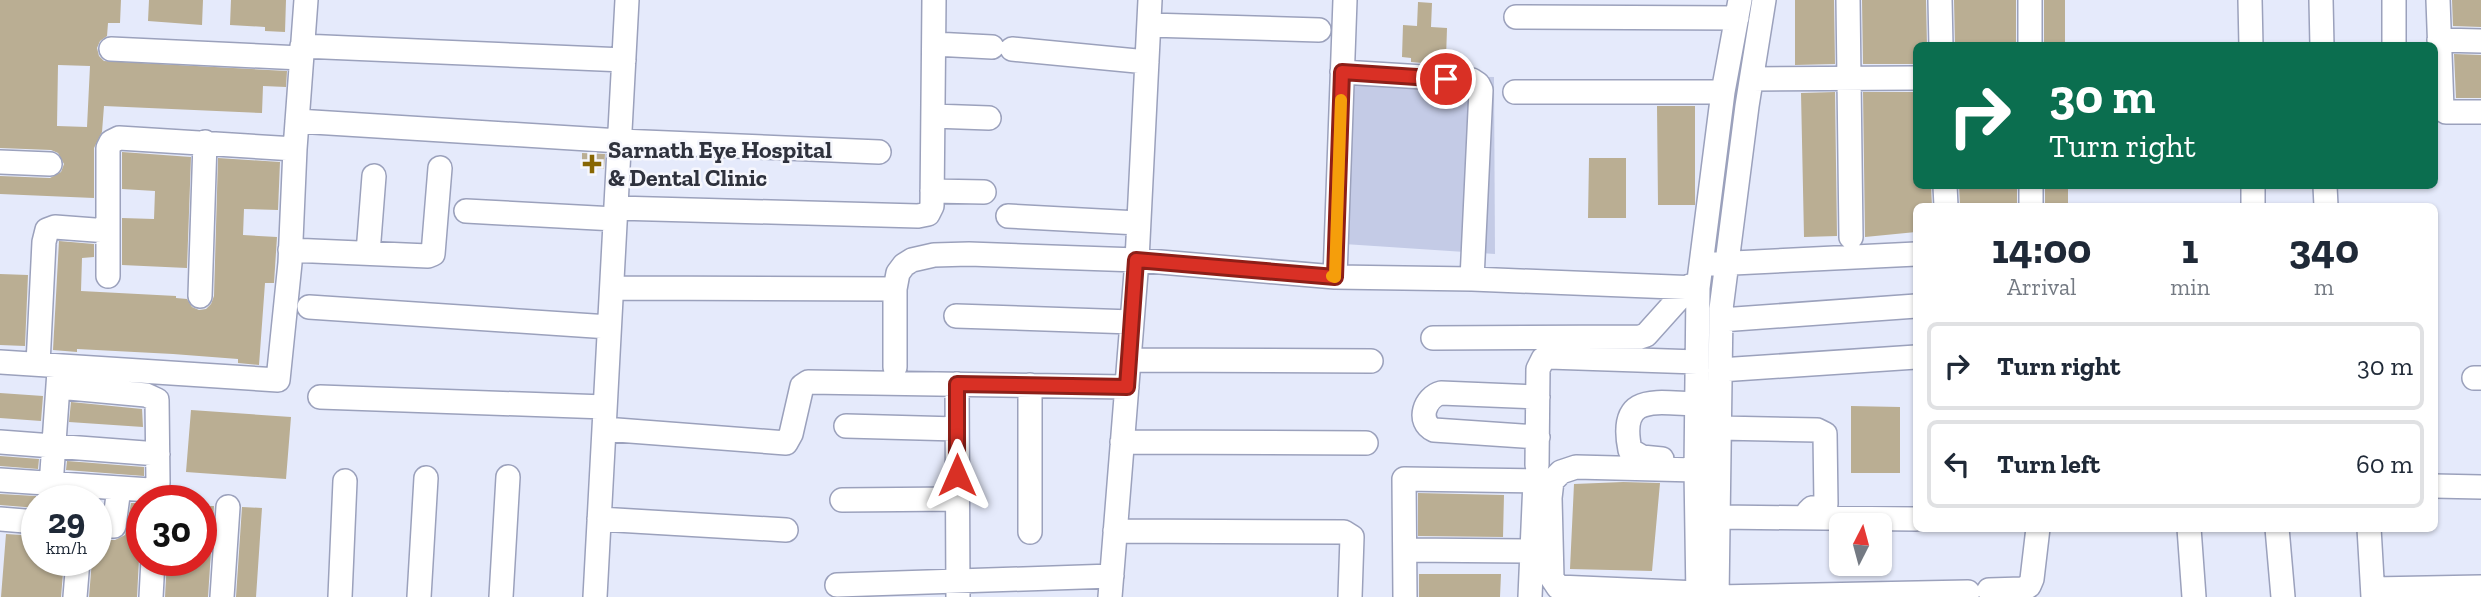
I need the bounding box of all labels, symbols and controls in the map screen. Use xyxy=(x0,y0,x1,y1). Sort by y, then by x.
pin xyxy=(1416,49,1476,109)
icon: arrive xyxy=(1427,60,1465,98)
text: 30 m xyxy=(2049,67,2155,126)
icon: right xyxy=(1934,70,2025,161)
text: Turn right xyxy=(2049,127,2196,165)
place label: Sarnath Eye Hospital & Dental Clinic xyxy=(608,135,832,192)
marker: Sarnath Eye Hospital & Dental Clinic xyxy=(582,154,602,174)
text: 14:00 xyxy=(1992,223,2092,274)
text: 1 xyxy=(2182,223,2199,274)
text: 340 xyxy=(2289,223,2359,274)
text: Arrival xyxy=(2007,273,2076,301)
text: min xyxy=(2170,273,2210,301)
text: m xyxy=(2314,273,2334,301)
icon: right xyxy=(1938,347,1976,385)
text: Turn right xyxy=(1997,350,2120,382)
text: 30 m xyxy=(2357,350,2413,382)
position arrow xyxy=(920,438,994,512)
icon: left xyxy=(1938,445,1976,483)
text: Turn left xyxy=(1997,448,2100,480)
text: 60 m xyxy=(2356,448,2413,480)
speed limit sign: 30 xyxy=(126,485,217,576)
text: 29 xyxy=(48,500,85,542)
north arrow xyxy=(1829,513,1892,576)
map controls xyxy=(1829,513,1892,576)
text: km/h xyxy=(46,537,87,559)

